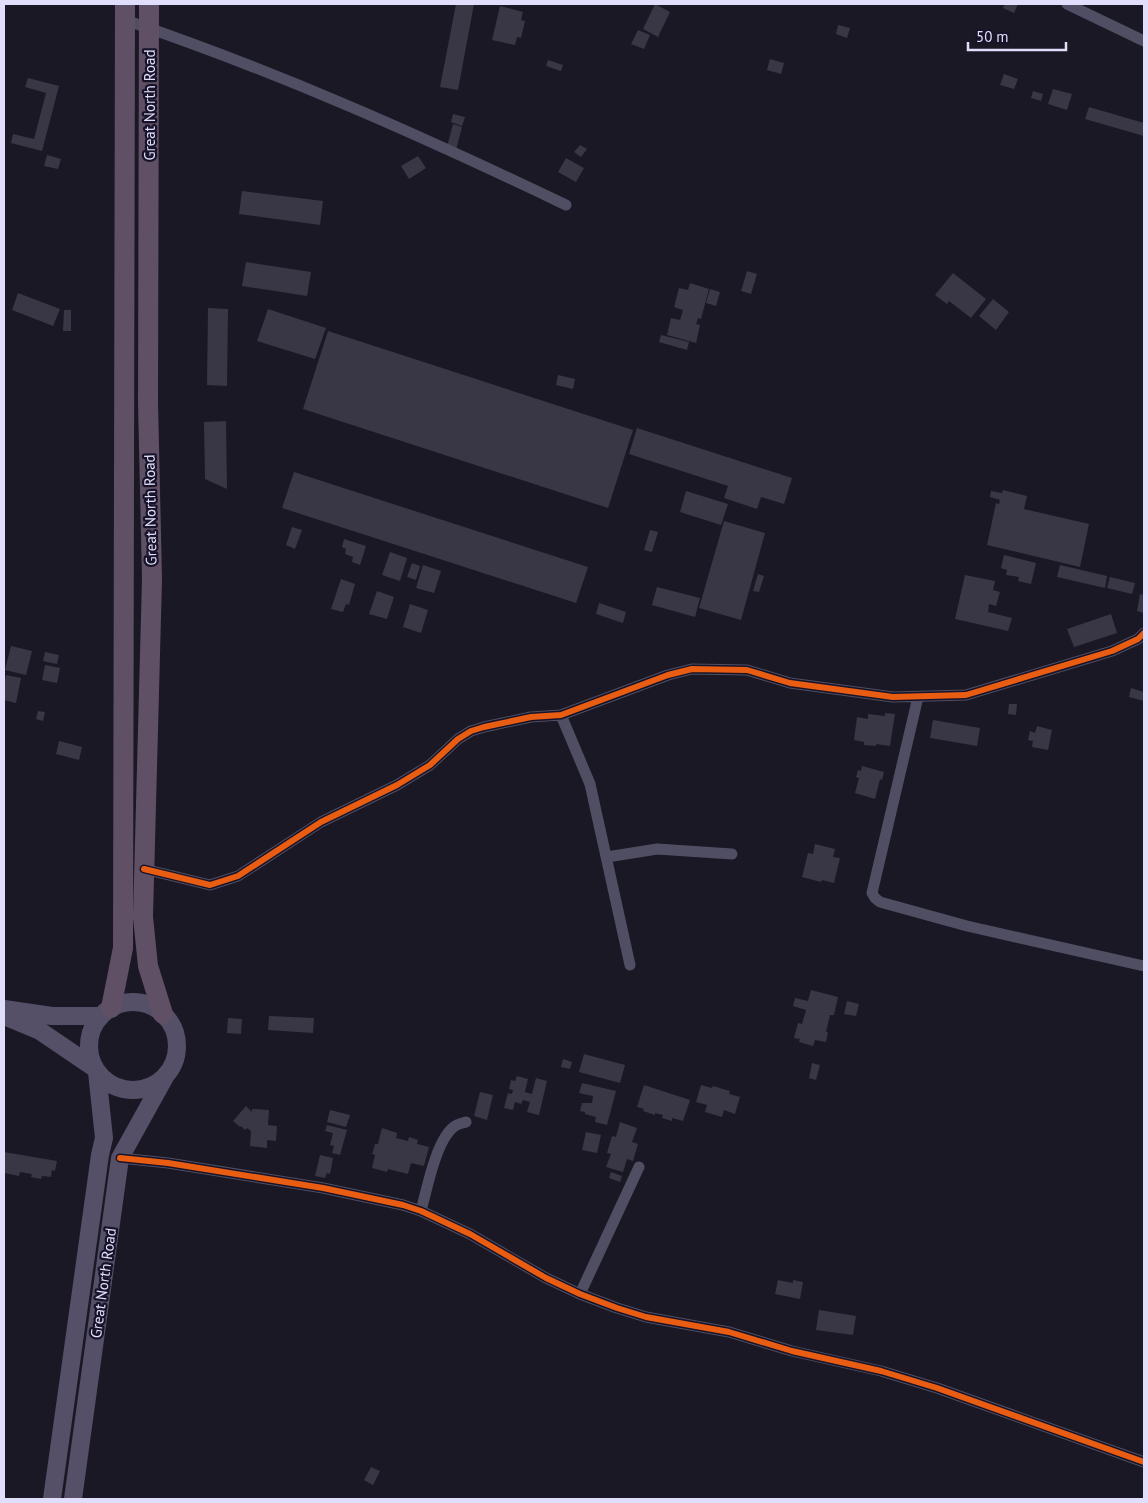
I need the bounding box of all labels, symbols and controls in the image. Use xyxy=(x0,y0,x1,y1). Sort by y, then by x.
scale bar xyxy=(968,20,1066,52)
text: 50 m xyxy=(976,27,1009,46)
street label: Great North Road xyxy=(140,49,159,161)
street label: Great North Road xyxy=(140,454,160,566)
street label: Great North Road xyxy=(86,1227,120,1339)

